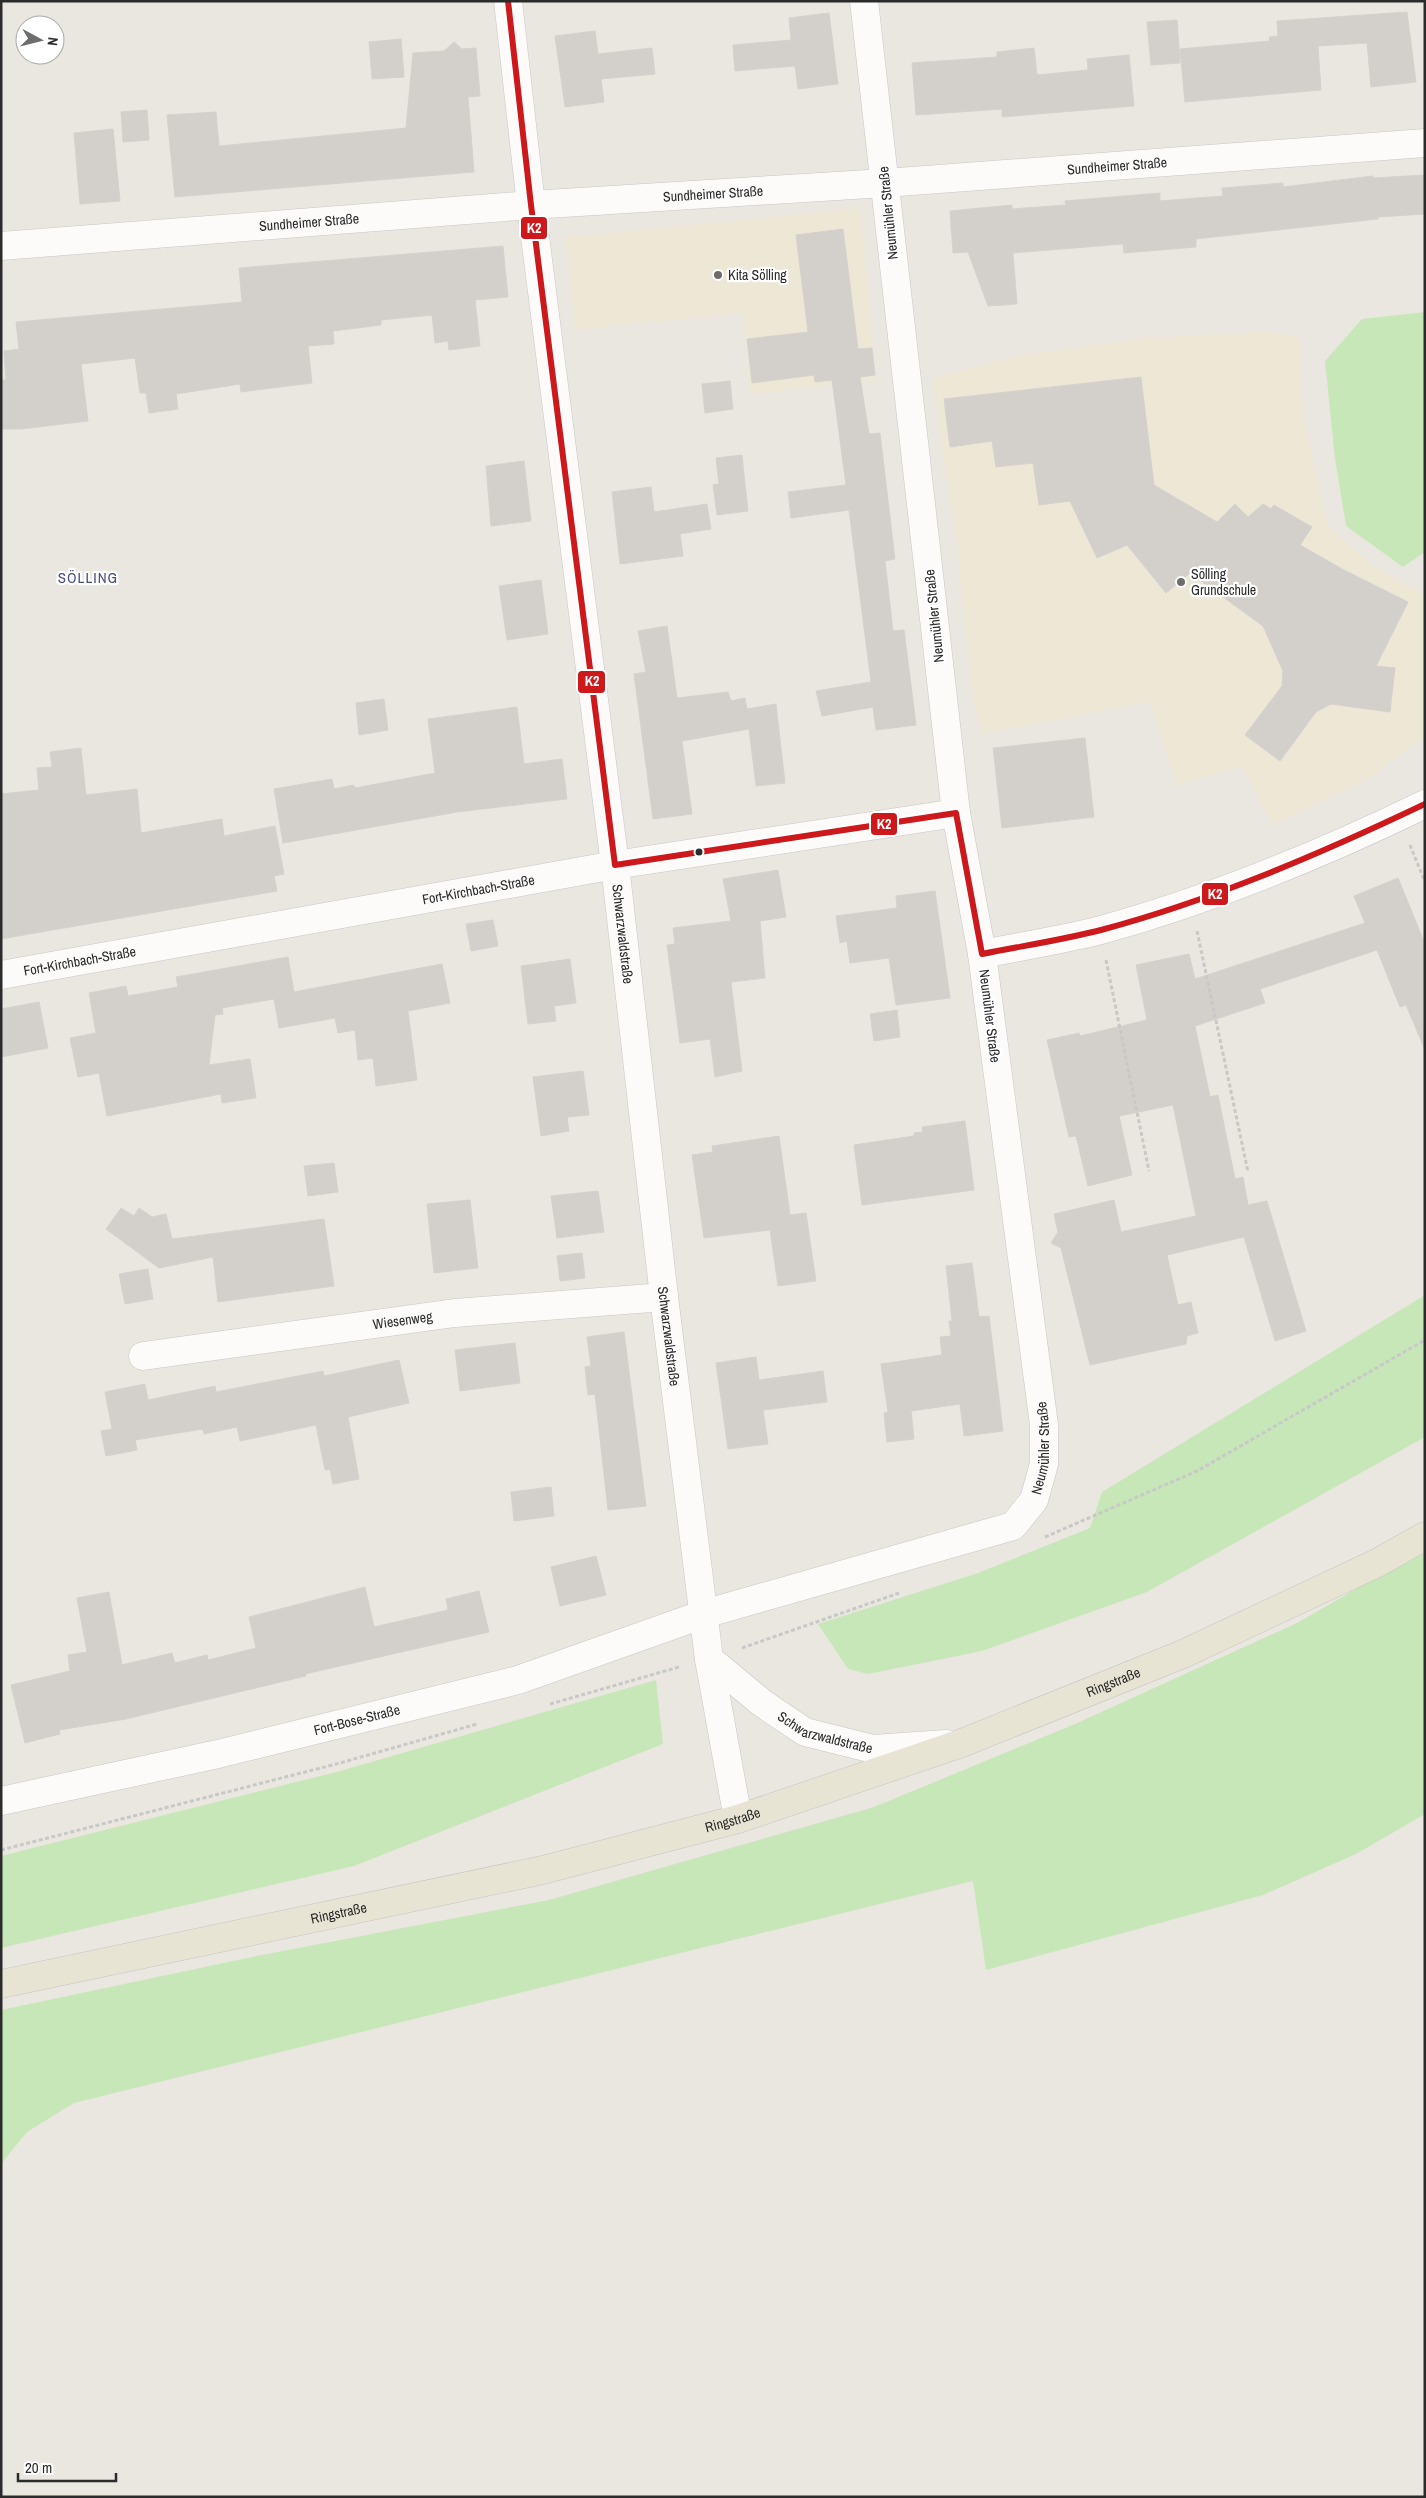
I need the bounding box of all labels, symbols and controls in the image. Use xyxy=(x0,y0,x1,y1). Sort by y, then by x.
north arrow xyxy=(15,15,65,65)
text: N xyxy=(43,36,62,47)
street label: Sundheimer Straße xyxy=(1066,153,1168,178)
street label: Neumühler Straße xyxy=(874,165,902,261)
street label: Sundheimer Straße xyxy=(662,182,764,206)
street label: Sundheimer Straße xyxy=(258,209,360,235)
line badge: K2 xyxy=(520,216,548,240)
text: K2 xyxy=(527,219,541,237)
place label: Kita Sölling xyxy=(728,266,787,284)
marker: Kita Sölling xyxy=(712,269,724,281)
place label: Sölling Grundschule xyxy=(1191,565,1256,599)
district label: SÖLLING xyxy=(58,567,118,588)
street label: Neumühler Straße xyxy=(920,568,948,664)
marker: Sölling Grundschule xyxy=(1175,576,1187,588)
line badge: K2 xyxy=(577,670,606,694)
text: K2 xyxy=(585,672,599,690)
line badge: K2 xyxy=(870,812,898,836)
text: K2 xyxy=(877,815,891,833)
unlabelled marker xyxy=(694,847,704,857)
street label: Fort-Kirchbach-Straße xyxy=(421,871,536,908)
line badge: K2 xyxy=(1201,882,1229,906)
street label: Schwarzwaldstraße xyxy=(608,883,637,985)
text: K2 xyxy=(1208,885,1222,903)
street label: Fort-Kirchbach-Straße xyxy=(22,942,137,980)
street label: Neumühler Straße xyxy=(975,968,1005,1064)
street label: Schwarzwaldstraße xyxy=(654,1286,684,1387)
street label: Wiesenweg xyxy=(372,1307,434,1333)
street label: Neumühler Straße xyxy=(1027,1401,1053,1497)
street label: Ringstraße xyxy=(1084,1663,1143,1701)
street label: Fort-Bose-Straße xyxy=(312,1700,402,1739)
street label: Schwarzwaldstraße xyxy=(774,1707,875,1758)
street label: Ringstraße xyxy=(703,1803,763,1836)
street label: Ringstraße xyxy=(309,1898,368,1928)
scale bar xyxy=(18,2450,115,2482)
text: 20 m xyxy=(25,2457,52,2478)

